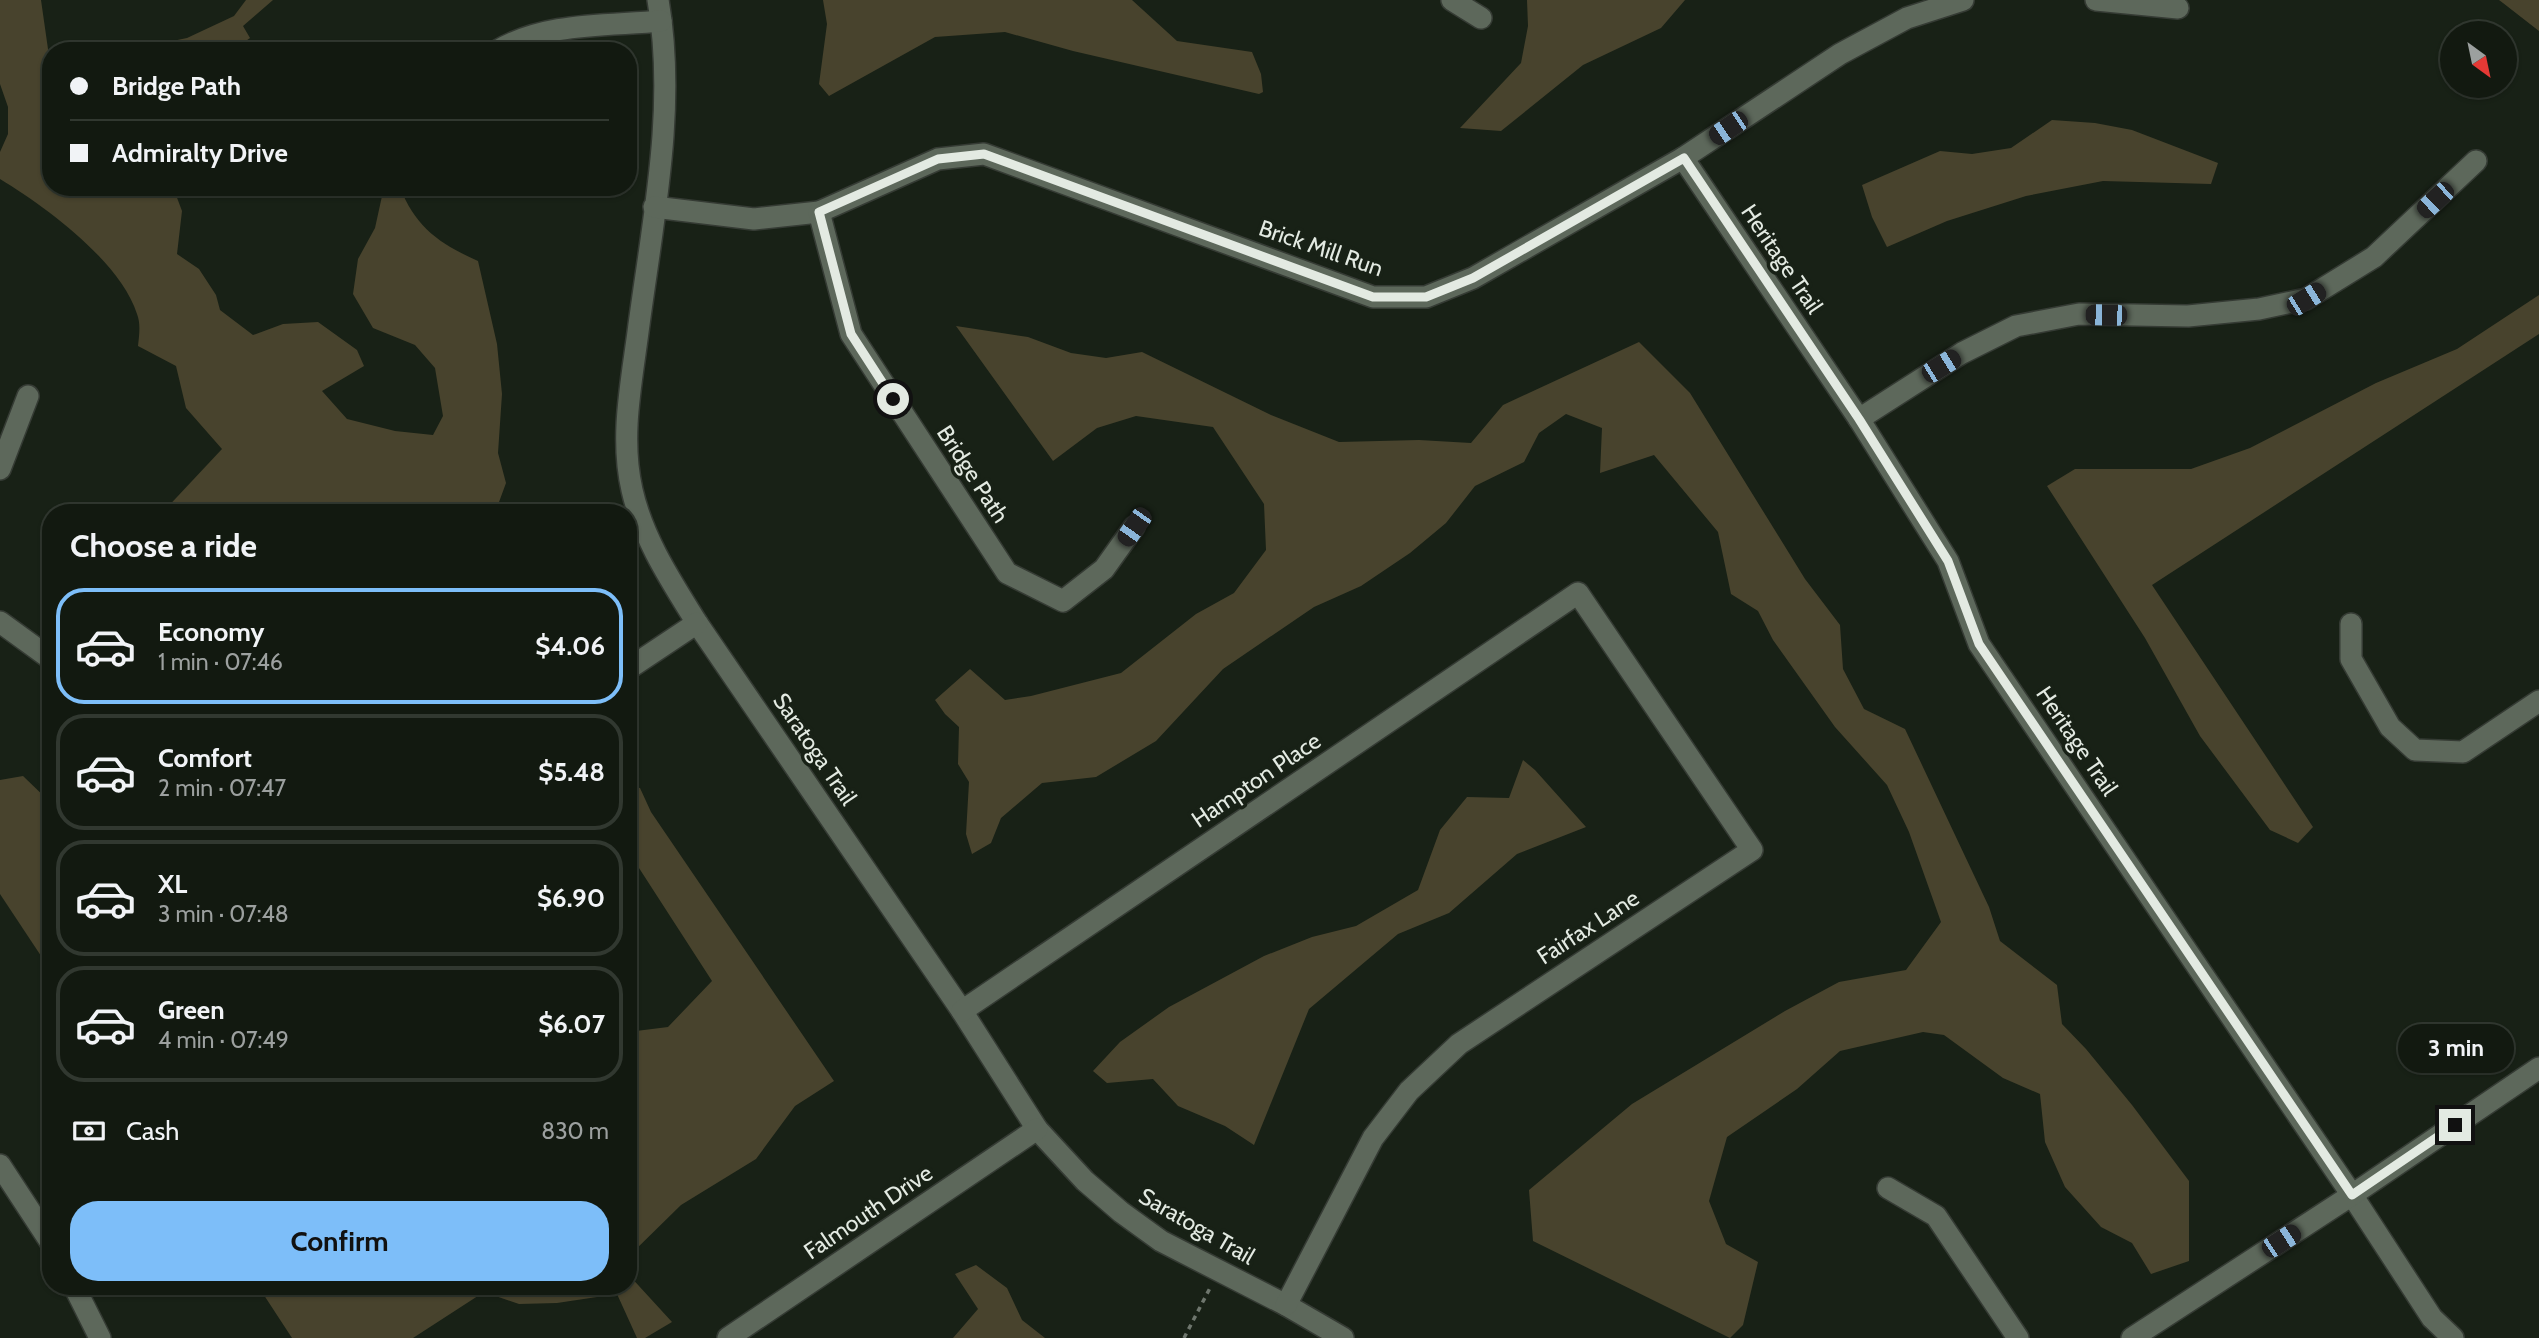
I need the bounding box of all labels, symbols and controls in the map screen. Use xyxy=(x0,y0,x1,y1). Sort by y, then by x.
north arrow xyxy=(2440,21,2516,98)
map controls xyxy=(2440,21,2517,98)
text: Bridge Path xyxy=(112,70,241,102)
car xyxy=(1705,108,1752,148)
text: Admiralty Drive xyxy=(112,137,288,169)
car xyxy=(2413,178,2458,222)
street label: Heritage Trail xyxy=(1735,199,1829,319)
street label: Brick Mill Run xyxy=(1255,214,1387,282)
car xyxy=(2283,279,2330,319)
car xyxy=(2085,304,2128,326)
car xyxy=(1918,346,1965,386)
route start xyxy=(877,383,909,415)
street label: Bridge Path xyxy=(931,420,1015,528)
car xyxy=(1114,504,1155,550)
text: Choose a ride xyxy=(70,526,257,565)
icon: car xyxy=(74,615,137,678)
text: Economy xyxy=(158,616,264,648)
text: $4.06 xyxy=(535,630,605,662)
text: 1 min · 07:46 xyxy=(158,648,283,676)
street label: Heritage Trail xyxy=(2030,681,2124,801)
street label: Saratoga Trail xyxy=(767,688,863,811)
street label: Hampton Place xyxy=(1186,726,1326,833)
icon: car xyxy=(74,741,137,804)
text: Comfort xyxy=(158,742,252,774)
text: $5.48 xyxy=(538,756,605,788)
text: 2 min · 07:47 xyxy=(158,774,286,802)
icon: car xyxy=(74,867,137,930)
text: XL xyxy=(158,868,187,900)
text: $6.90 xyxy=(537,882,605,914)
street label: Fairfax Lane xyxy=(1532,884,1644,970)
text: 3 min · 07:48 xyxy=(158,900,289,928)
icon: car xyxy=(74,993,137,1056)
text: Green xyxy=(158,994,225,1026)
text: $6.07 xyxy=(538,1008,605,1040)
callout: 3 min xyxy=(2397,1024,2513,1072)
text: 4 min · 07:49 xyxy=(158,1026,289,1054)
text: 3 min xyxy=(2428,1034,2484,1062)
route end xyxy=(2439,1109,2471,1141)
icon: cash xyxy=(70,1112,108,1150)
text: Cash xyxy=(126,1115,179,1147)
text: 830 m xyxy=(541,1117,609,1145)
street label: Falmouth Drive xyxy=(798,1159,938,1265)
street label: Saratoga Trail xyxy=(1134,1182,1260,1271)
button: Confirm xyxy=(70,1201,609,1281)
car xyxy=(2258,1221,2305,1261)

